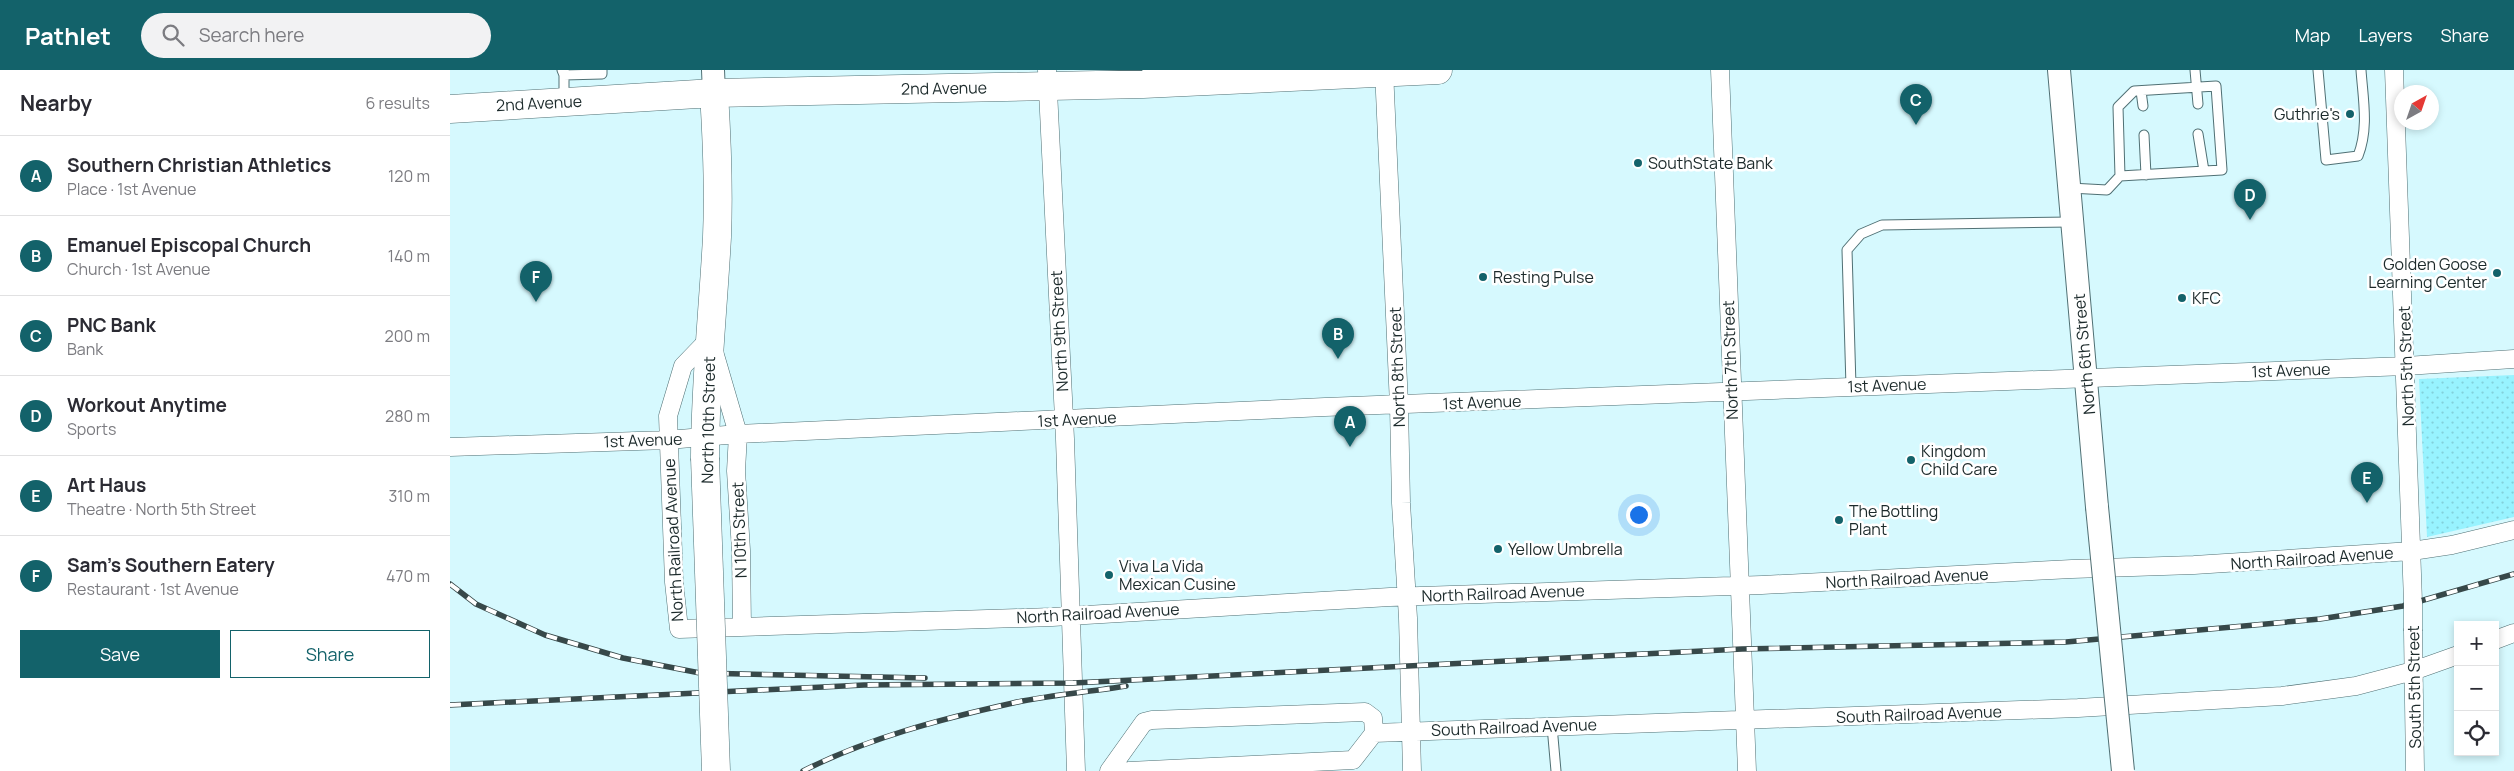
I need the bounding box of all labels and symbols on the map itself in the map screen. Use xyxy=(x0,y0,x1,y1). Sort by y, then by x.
street label: 2nd Avenue xyxy=(901,76,987,100)
pin: C xyxy=(1900,84,1932,125)
north arrow xyxy=(2394,85,2439,130)
street label: 2nd Avenue xyxy=(495,90,583,116)
place label: Guthrie's xyxy=(2274,103,2340,125)
marker: Guthrie's xyxy=(2344,108,2356,120)
place label: SouthState Bank xyxy=(1648,152,1774,174)
marker: SouthState Bank xyxy=(1632,157,1644,169)
pin: D xyxy=(2234,179,2266,220)
place label: Golden Goose Learning Center xyxy=(2368,253,2487,293)
pin: F xyxy=(520,261,552,302)
place label: Resting Pulse xyxy=(1493,266,1594,288)
marker: Golden Goose Learning Center xyxy=(2491,267,2503,279)
street label: North 9th Street xyxy=(1045,270,1073,392)
marker: Resting Pulse xyxy=(1477,271,1489,283)
place label: KFC xyxy=(2192,287,2221,309)
marker: KFC xyxy=(2176,292,2188,304)
street label: North 6th Street xyxy=(2068,293,2100,415)
street label: North 7th Street xyxy=(1717,300,1743,420)
street label: North 5th Street xyxy=(2393,305,2419,427)
street label: North 8th Street xyxy=(1384,306,1410,428)
pin: B xyxy=(1322,318,1354,359)
street label: North 10th Street xyxy=(696,356,720,484)
street label: 1st Avenue xyxy=(2251,358,2331,382)
street label: 1st Avenue xyxy=(1847,373,1927,397)
street label: 1st Avenue xyxy=(1442,390,1522,414)
street label: 1st Avenue xyxy=(1037,406,1117,432)
pin: A xyxy=(1334,406,1366,447)
street label: 1st Avenue xyxy=(603,428,683,452)
place label: Kingdom Child Care xyxy=(1921,440,1997,480)
marker: Kingdom Child Care xyxy=(1905,454,1917,466)
street label: North Railroad Avenue xyxy=(658,458,688,622)
pin: E xyxy=(2351,462,2383,503)
street label: N 10th Street xyxy=(726,482,752,578)
place label: The Bottling Plant xyxy=(1849,500,1938,540)
your location xyxy=(1626,502,1652,528)
marker: The Bottling Plant xyxy=(1833,514,1845,526)
place label: Yellow Umbrella xyxy=(1508,538,1623,560)
street label: North Railroad Avenue xyxy=(2230,541,2394,575)
marker: Yellow Umbrella xyxy=(1492,543,1504,555)
place label: Viva La Vida Mexican Cusine xyxy=(1119,555,1236,595)
street label: North Railroad Avenue xyxy=(1825,563,1989,593)
marker: Viva La Vida Mexican Cusine xyxy=(1103,569,1115,581)
street label: North Railroad Avenue xyxy=(1421,579,1585,607)
street label: North Railroad Avenue xyxy=(1016,598,1180,628)
street label: South 5th Street xyxy=(2402,625,2426,749)
street label: South Railroad Avenue xyxy=(1836,700,2002,728)
street label: South Railroad Avenue xyxy=(1431,713,1597,741)

